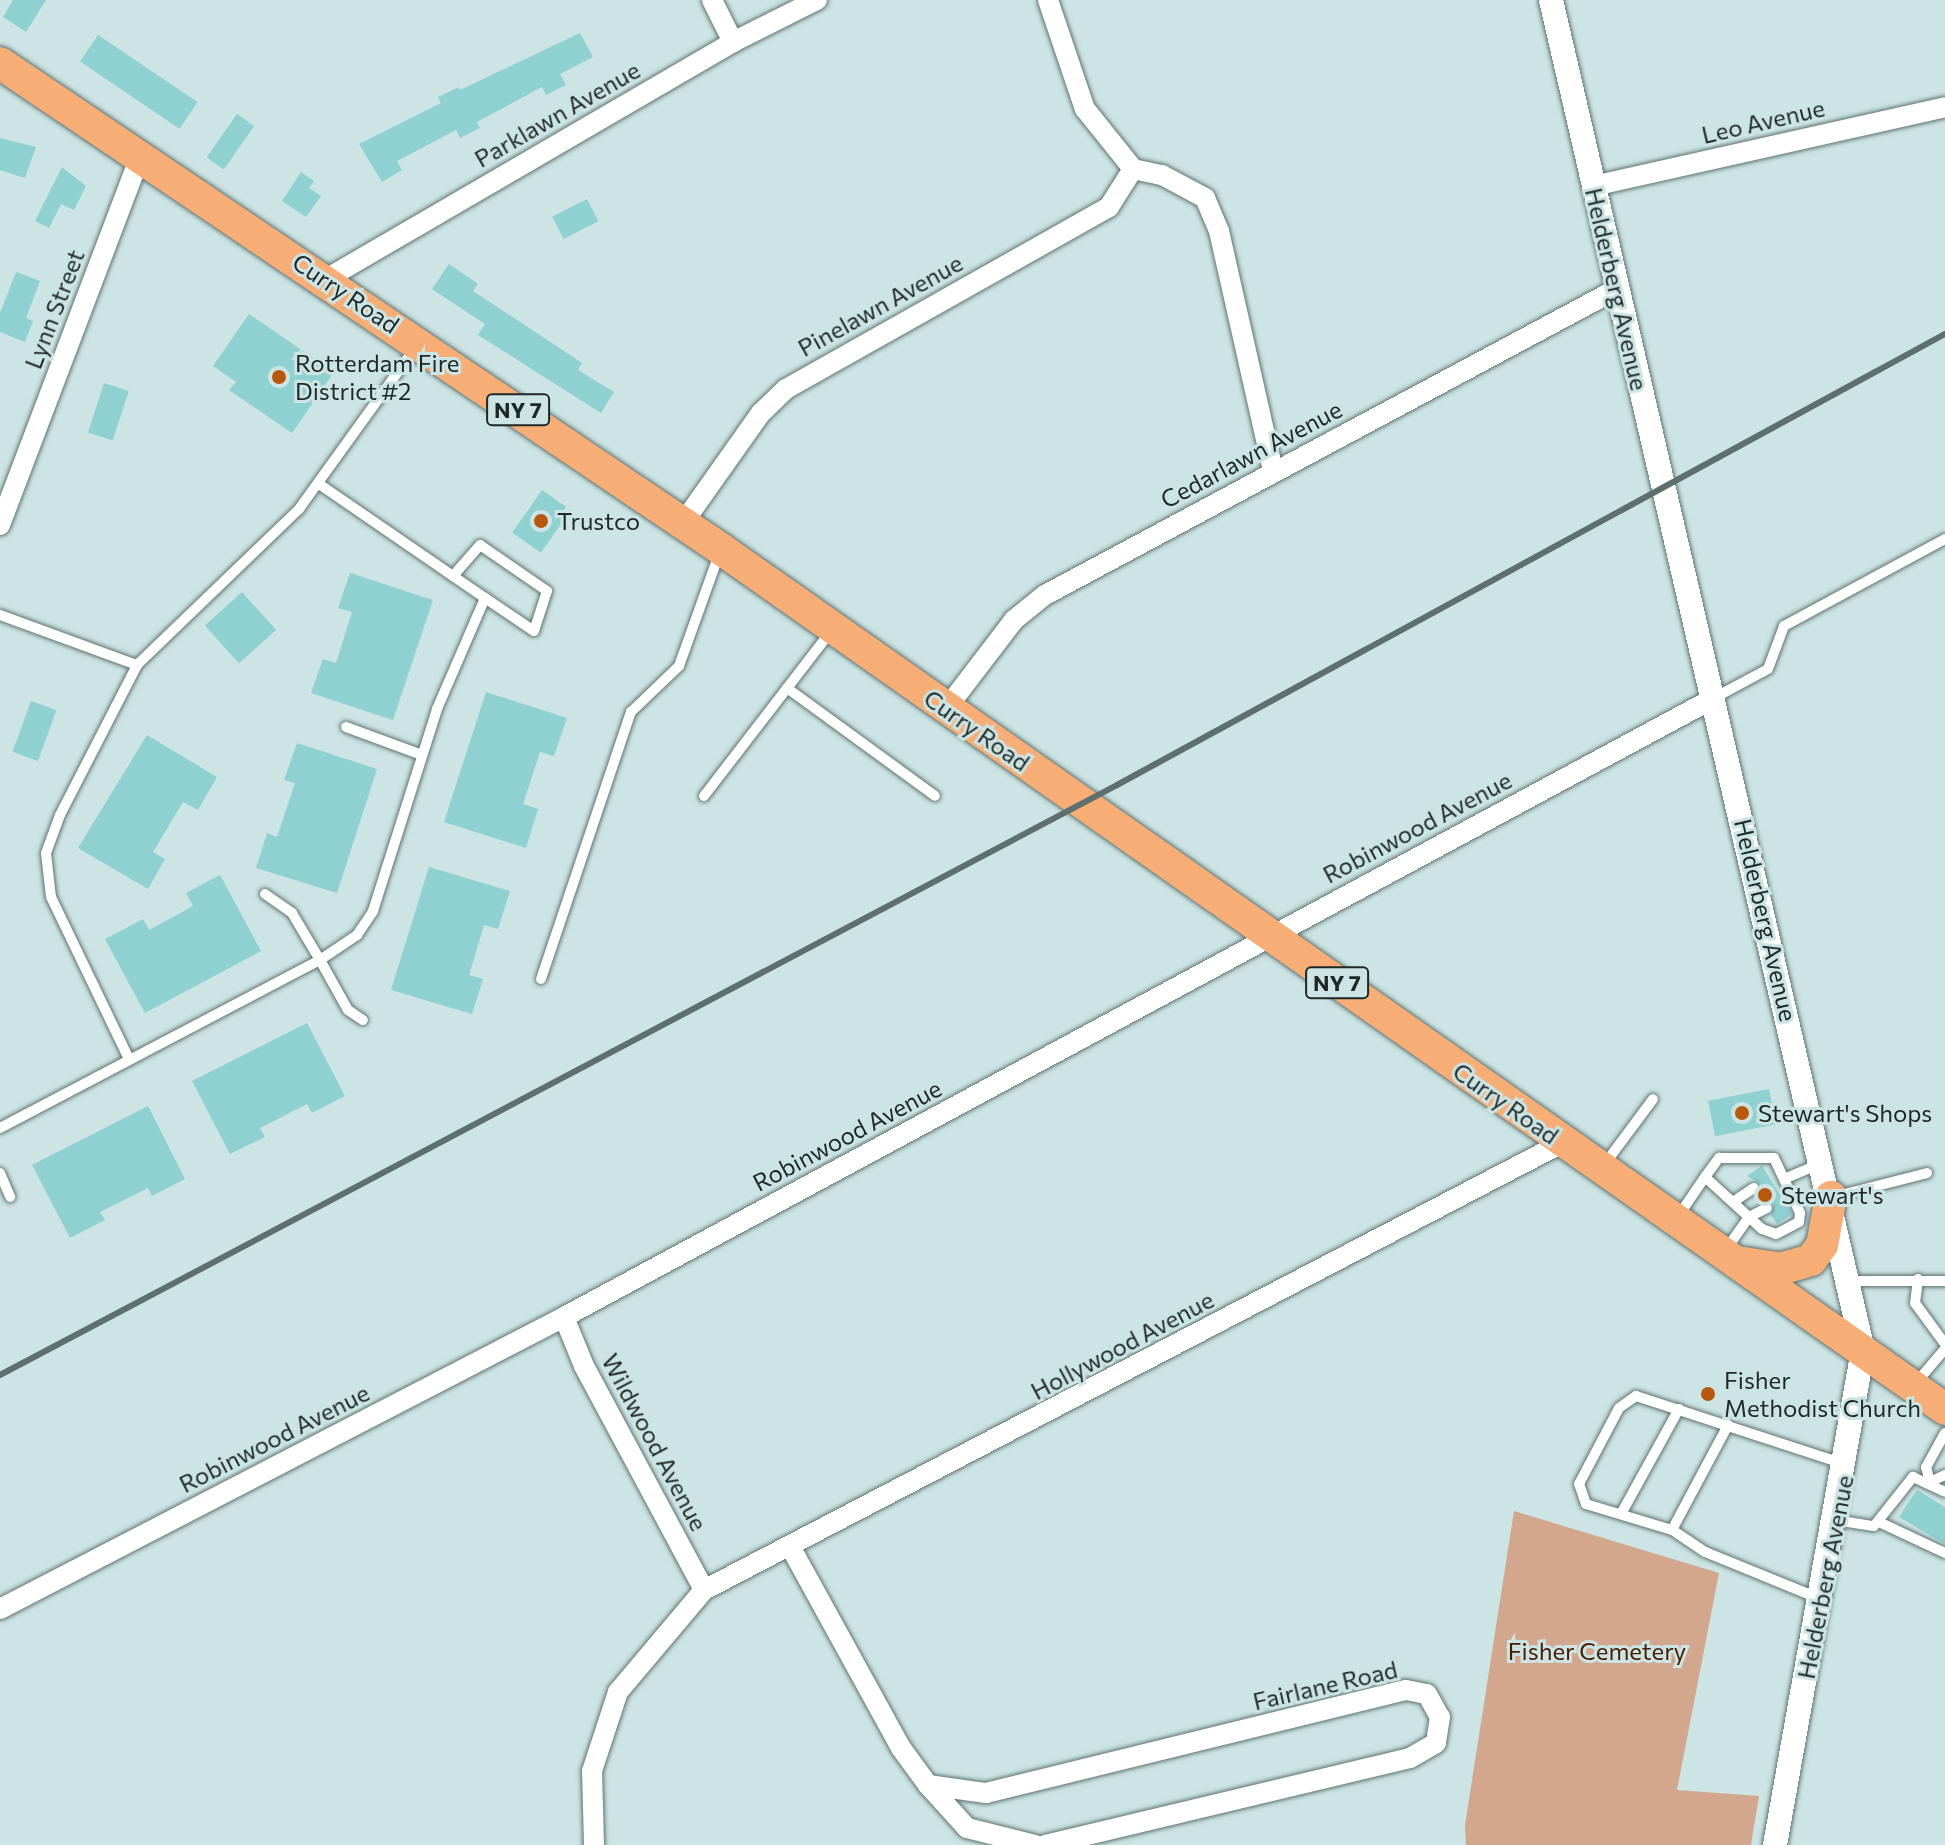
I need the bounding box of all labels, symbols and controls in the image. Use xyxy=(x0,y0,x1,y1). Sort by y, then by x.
street label: Parklawn Avenue xyxy=(469,55,645,173)
street label: Leo Avenue xyxy=(1699,93,1827,149)
street label: Helderberg Avenue xyxy=(1580,185,1654,393)
street label: Lynn Street xyxy=(18,245,90,373)
street label: Curry Road xyxy=(287,247,405,339)
street label: Pinelawn Avenue xyxy=(793,248,967,362)
place label: Rotterdam Fire District #2 xyxy=(295,349,460,405)
marker: Rotterdam Fire District #2 xyxy=(270,368,288,386)
road number: NY 7 xyxy=(486,392,550,428)
street label: Cedarlawn Avenue xyxy=(1155,394,1347,514)
place label: Trustco xyxy=(557,507,640,535)
marker: Trustco xyxy=(532,512,550,530)
street label: Curry Road xyxy=(919,683,1035,777)
street label: Robinwood Avenue xyxy=(1318,765,1516,889)
street label: Helderberg Avenue xyxy=(1729,816,1803,1024)
road number: NY 7 xyxy=(1305,965,1369,1001)
street label: Curry Road xyxy=(1448,1056,1564,1150)
street label: Robinwood Avenue xyxy=(748,1073,946,1197)
place label: Stewart's Shops xyxy=(1758,1099,1932,1127)
marker: Stewart's Shops xyxy=(1733,1104,1751,1122)
place label: Stewart's xyxy=(1781,1181,1884,1209)
marker: Stewart's xyxy=(1756,1186,1774,1204)
street label: Hollywood Avenue xyxy=(1026,1285,1218,1405)
street label: Wildwood Avenue xyxy=(596,1348,714,1536)
place label: Fisher Methodist Church xyxy=(1724,1366,1921,1422)
street label: Robinwood Avenue xyxy=(174,1378,374,1498)
marker: Fisher Methodist Church xyxy=(1699,1385,1717,1403)
street label: Helderberg Avenue xyxy=(1791,1473,1859,1681)
park label: Fisher Cemetery xyxy=(1508,1637,1686,1665)
street label: Fairlane Road xyxy=(1250,1654,1400,1716)

